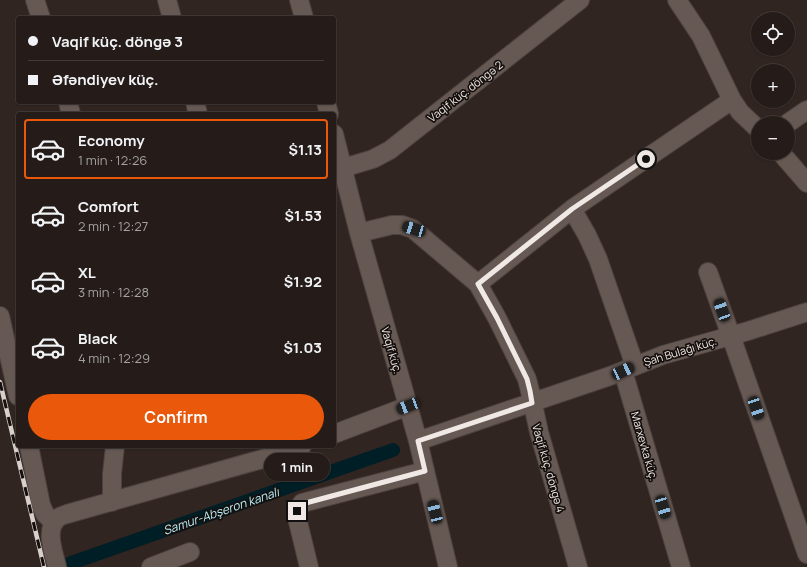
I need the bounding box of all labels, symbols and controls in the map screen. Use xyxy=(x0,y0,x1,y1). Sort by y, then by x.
map controls xyxy=(751,12,795,160)
button: locate xyxy=(751,12,795,56)
text: Vaqif küç. döngə 3 xyxy=(52,31,183,52)
street label: Vaqif küç. döngə 2 xyxy=(424,57,506,125)
button: + xyxy=(751,64,795,108)
text: Əfəndiyev küç. xyxy=(52,69,158,90)
button: − xyxy=(751,116,795,160)
text: Economy xyxy=(78,130,145,151)
icon: car xyxy=(30,131,66,167)
text: $1.13 xyxy=(289,139,322,160)
route start xyxy=(637,150,655,168)
text: 1 min · 12:26 xyxy=(78,151,147,169)
text: Comfort xyxy=(78,196,139,217)
icon: car xyxy=(30,197,66,233)
text: $1.53 xyxy=(285,205,322,226)
text: 2 min · 12:27 xyxy=(78,217,148,235)
car xyxy=(401,220,427,238)
text: XL xyxy=(78,262,96,283)
icon: car xyxy=(30,263,66,299)
text: $1.92 xyxy=(284,271,322,292)
text: 3 min · 12:28 xyxy=(78,283,149,301)
car xyxy=(712,297,732,323)
street label: Vaqif küç. xyxy=(378,325,406,375)
text: Black xyxy=(78,328,117,349)
icon: car xyxy=(30,329,66,365)
street label: Şah Bulağı küç. xyxy=(642,333,718,369)
text: $1.03 xyxy=(283,337,322,358)
text: 4 min · 12:29 xyxy=(78,349,150,367)
car xyxy=(610,360,636,382)
button: Confirm xyxy=(28,394,324,440)
car xyxy=(746,395,766,421)
car xyxy=(395,396,421,416)
street label: Marxevka küç. xyxy=(628,410,662,482)
street label: Vaqif küç. döngə 4 xyxy=(529,422,569,514)
callout: 1 min xyxy=(264,453,330,481)
text: 1 min xyxy=(281,458,313,476)
water label: Samur-Abşeron kanalı xyxy=(161,483,282,539)
car xyxy=(654,494,672,520)
car xyxy=(426,499,444,525)
route end xyxy=(288,502,306,520)

